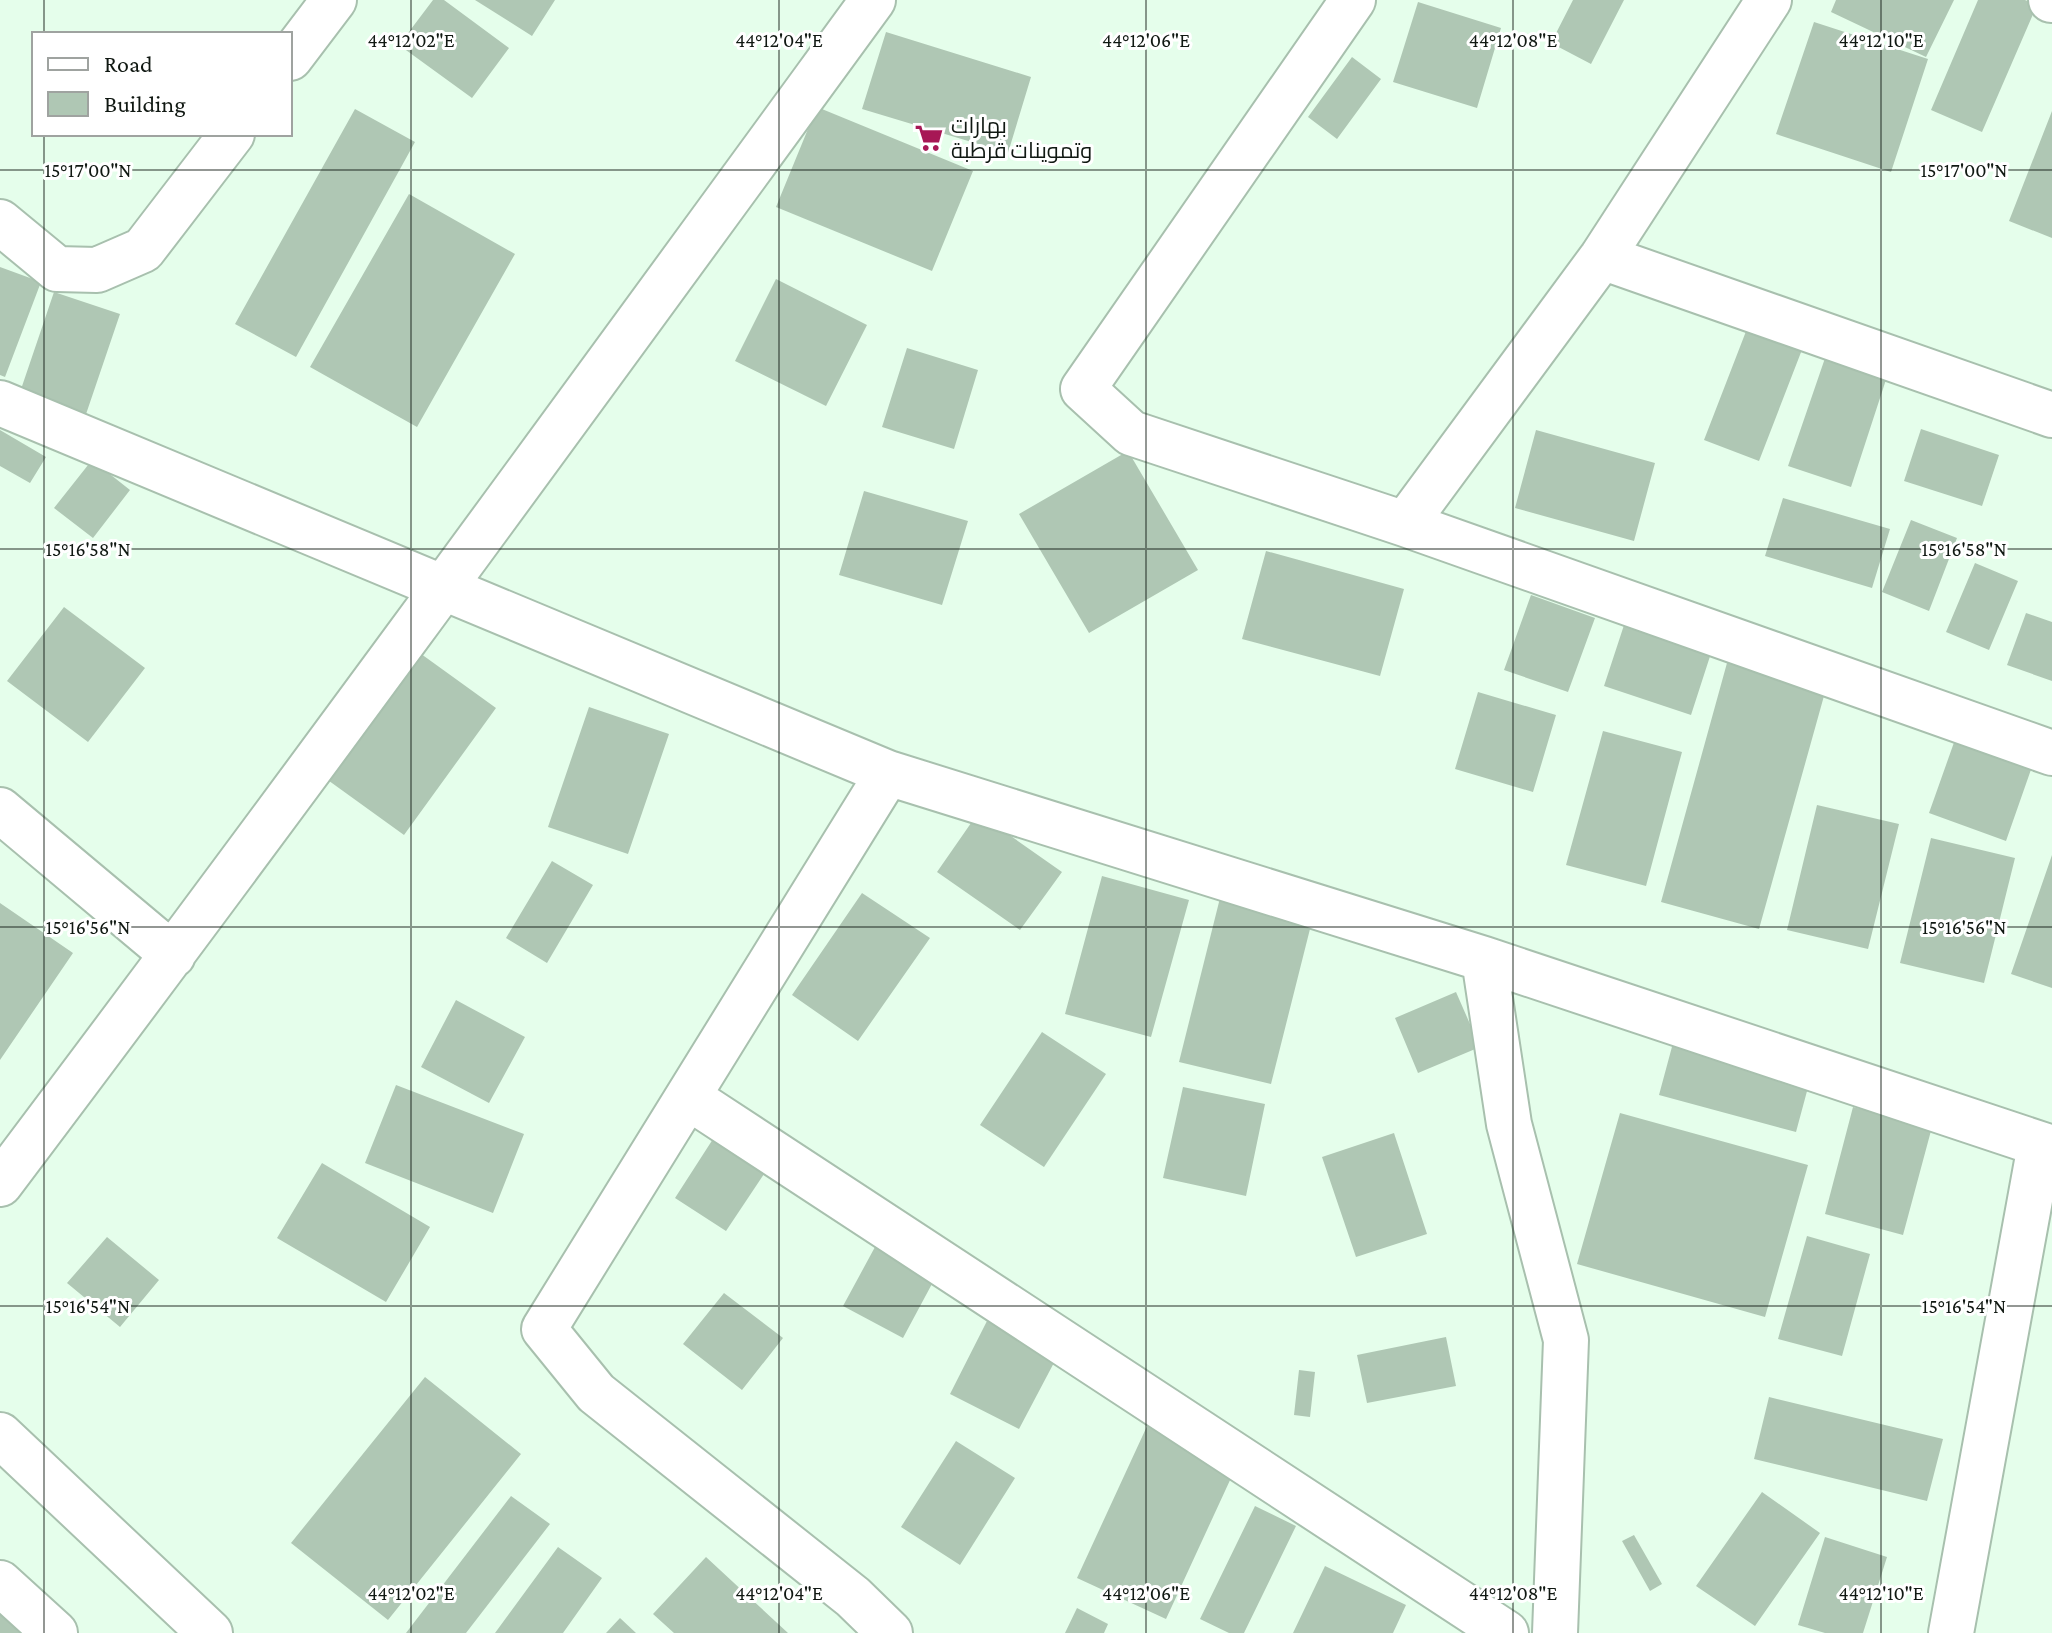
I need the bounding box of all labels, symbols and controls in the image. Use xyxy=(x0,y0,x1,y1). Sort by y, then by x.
text: 44°12'02"E xyxy=(367,29,455,51)
text: 44°12'04"E xyxy=(735,29,823,51)
text: 44°12'06"E xyxy=(1102,29,1190,51)
text: 44°12'08"E xyxy=(1469,29,1557,51)
text: 44°12'10"E xyxy=(1838,29,1924,51)
legend xyxy=(32,32,292,136)
text: Road xyxy=(104,50,153,77)
text: Building xyxy=(104,90,186,117)
place label: بهارات وتموينات قرطبة xyxy=(951,113,1092,163)
supermarket icon: بهارات وتموينات قرطبة xyxy=(914,123,944,153)
text: 15°17'00"N xyxy=(44,159,132,181)
text: 15°17'00"N xyxy=(1920,159,2008,181)
text: 15°16'58"N xyxy=(45,538,131,560)
text: 15°16'58"N xyxy=(1921,538,2007,560)
text: 15°16'56"N xyxy=(46,916,130,938)
text: 15°16'56"N xyxy=(1922,916,2006,938)
text: 15°16'54"N xyxy=(46,1295,130,1317)
text: 15°16'54"N xyxy=(1922,1295,2006,1317)
text: 44°12'02"E xyxy=(367,1582,455,1604)
text: 44°12'04"E xyxy=(735,1582,823,1604)
text: 44°12'06"E xyxy=(1102,1582,1190,1604)
text: 44°12'08"E xyxy=(1469,1582,1557,1604)
text: 44°12'10"E xyxy=(1838,1582,1924,1604)

